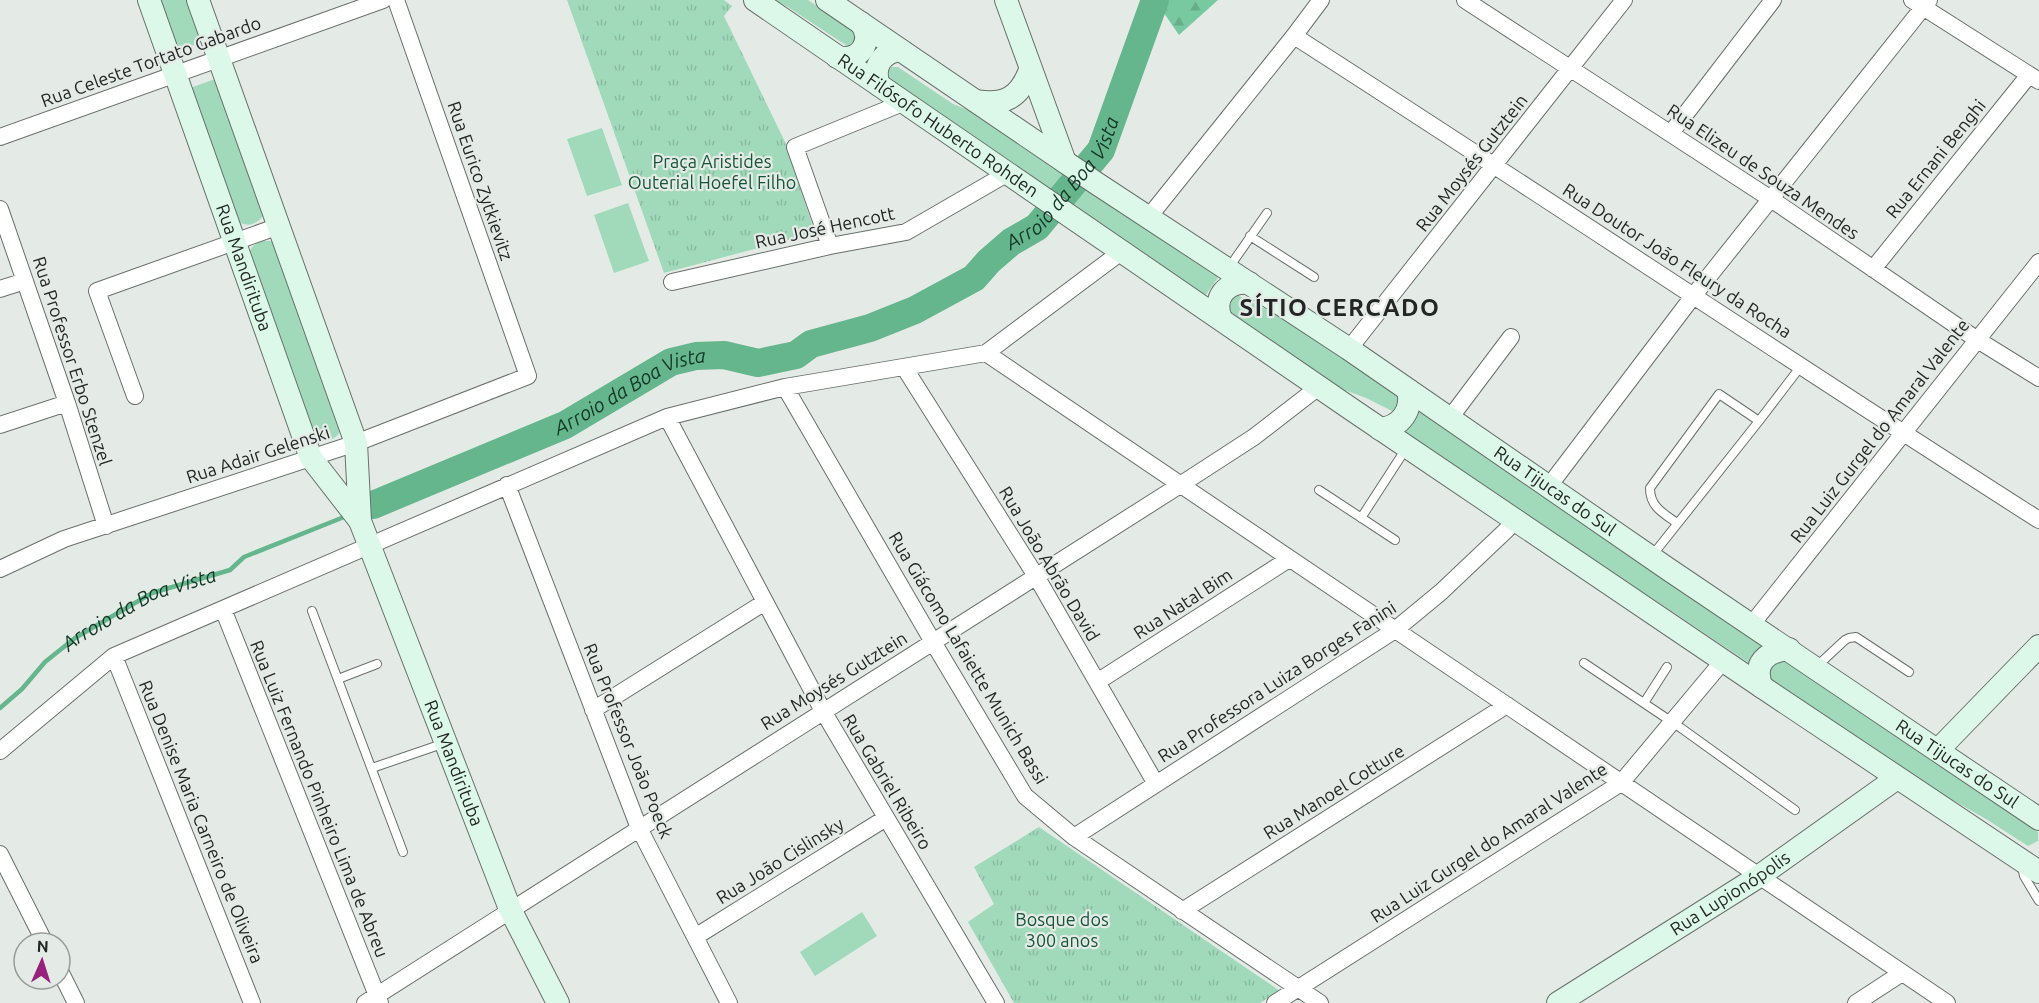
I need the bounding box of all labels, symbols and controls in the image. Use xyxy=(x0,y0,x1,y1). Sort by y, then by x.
street label: Rua Celeste Tortato Gabardo xyxy=(38,12,263,110)
street label: Rua Filósofo Huberto Rohden xyxy=(835,49,1043,200)
street label: Rua Moysés Gutztein xyxy=(1411,90,1531,235)
street label: Rua Ernani Benghi xyxy=(1881,95,1989,222)
street label: Rua Eurico Zytkievitz xyxy=(444,98,518,263)
street label: Rua Elizeu de Souza Mendes xyxy=(1664,99,1863,243)
water label: Arroio da Boa Vista xyxy=(1000,113,1123,254)
park label: Praça Aristides Outerial Hoefel Filho xyxy=(628,151,796,192)
street label: Rua Doutor João Fleury da Rocha xyxy=(1560,179,1795,342)
street label: Rua Mandirituba xyxy=(213,201,276,334)
street label: Rua José Hencott xyxy=(753,202,896,252)
street label: Rua Professor Erbo Stenzel xyxy=(30,254,116,468)
district label: SÍTIO CERCADO xyxy=(1240,292,1440,321)
street label: Rua Luiz Gurgel do Amaral Valente xyxy=(1786,315,1973,546)
water label: Arroio da Boa Vista xyxy=(550,344,706,440)
street label: Rua Adair Gelenski xyxy=(183,421,332,487)
street label: Rua Tijucas do Sul xyxy=(1491,441,1620,539)
street label: Rua João Abrão David xyxy=(996,483,1104,644)
street label: Rua Giácomo Lafaiette Munich Bassi xyxy=(885,528,1052,787)
water label: Arroio da Boa Vista xyxy=(56,563,219,656)
street label: Rua Natal Bim xyxy=(1129,564,1235,642)
street label: Rua Professora Luiza Borges Fanini xyxy=(1154,597,1399,766)
street label: Rua Moysés Gutztein xyxy=(757,627,910,733)
street label: Rua Luiz Fernando Pinheiro Lima de Abreu xyxy=(247,637,393,960)
street label: Rua Professor João Poeck xyxy=(581,640,677,841)
street label: Rua Denise Maria Carneiro de Oliveira xyxy=(136,677,268,966)
street label: Rua Mandirituba xyxy=(421,697,488,829)
street label: Rua Gabriel Ribeiro xyxy=(840,710,936,853)
street label: Rua Tijucas do Sul xyxy=(1893,715,2023,811)
street label: Rua Manoel Cotture xyxy=(1259,740,1407,843)
street label: Rua Luiz Gurgel do Amaral Valente xyxy=(1366,758,1611,926)
street label: Rua João Cislinsky xyxy=(712,813,847,907)
street label: Rua Lupionópolis xyxy=(1666,847,1793,939)
park label: Bosque dos 300 anos xyxy=(1015,909,1109,950)
north arrow xyxy=(12,931,72,991)
text: N xyxy=(36,937,49,955)

